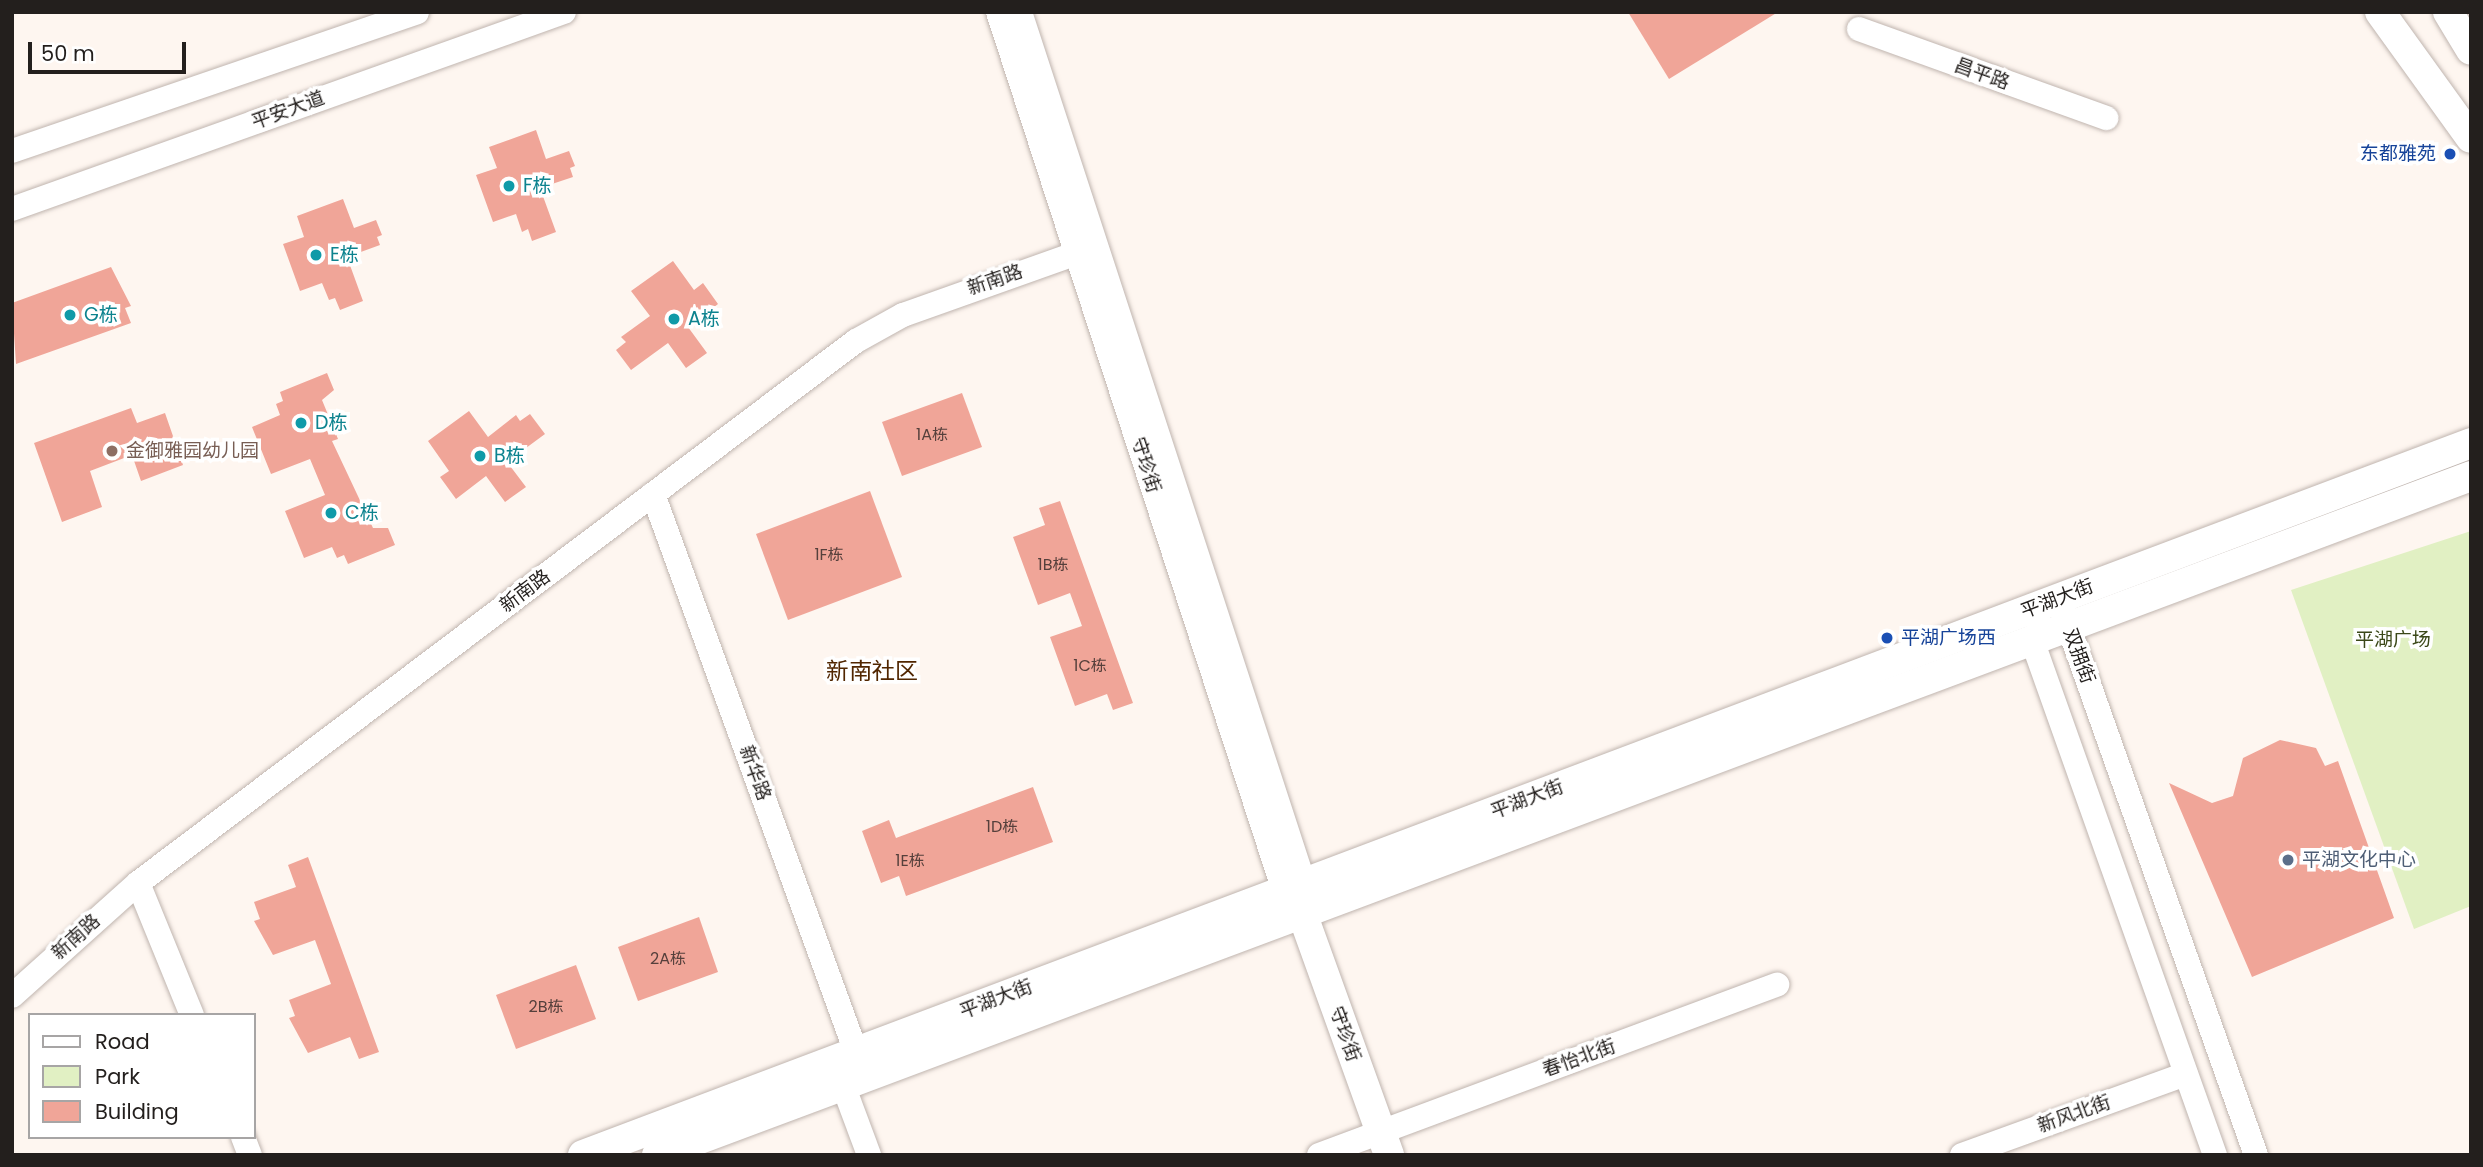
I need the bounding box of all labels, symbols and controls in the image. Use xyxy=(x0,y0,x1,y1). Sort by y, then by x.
scale bar xyxy=(32,28,189,72)
text: 50 m xyxy=(41,39,95,68)
street label: 昌平路 xyxy=(1951,54,2013,94)
street label: 平安大道 xyxy=(248,86,328,134)
place label: 东都雅苑 xyxy=(2360,143,2436,165)
marker: 东都雅苑 xyxy=(2442,146,2458,162)
place label: F栋 xyxy=(523,175,552,197)
marker: F栋 xyxy=(501,178,517,194)
place label: E栋 xyxy=(330,244,359,266)
marker: E栋 xyxy=(308,247,324,263)
street label: 新南路 xyxy=(964,260,1026,300)
place label: G栋 xyxy=(84,304,118,326)
marker: G栋 xyxy=(62,307,78,323)
place label: A栋 xyxy=(688,308,720,330)
marker: A栋 xyxy=(666,311,682,327)
place label: D栋 xyxy=(315,412,347,434)
marker: D栋 xyxy=(293,415,309,431)
house number: 1A栋 xyxy=(916,425,948,445)
street label: 守珍街 xyxy=(1126,434,1166,496)
place label: 金御雅园幼儿园 xyxy=(126,440,259,462)
marker: 金御雅园幼儿园 xyxy=(104,443,120,459)
place label: B栋 xyxy=(494,445,525,467)
marker: B栋 xyxy=(472,448,488,464)
place label: C栋 xyxy=(345,502,379,524)
marker: C栋 xyxy=(323,505,339,521)
house number: 1F栋 xyxy=(814,545,844,565)
house number: 1B栋 xyxy=(1038,555,1068,575)
street label: 新南路 xyxy=(495,565,555,617)
street label: 平湖大街 xyxy=(2017,575,2097,623)
street label: 双拥街 xyxy=(2059,625,2099,687)
place label: 平湖广场西 xyxy=(1901,627,1996,649)
park label: 平湖广场 xyxy=(2355,629,2431,651)
marker: 平湖广场西 xyxy=(1879,630,1895,646)
house number: 1C栋 xyxy=(1073,656,1107,676)
district label: 新南社区 xyxy=(826,657,918,685)
street label: 新华路 xyxy=(735,742,775,804)
street label: 平湖大街 xyxy=(1487,775,1567,823)
house number: 1D栋 xyxy=(986,817,1018,837)
place label: 平湖文化中心 xyxy=(2302,849,2416,871)
house number: 1E栋 xyxy=(895,851,925,871)
marker: 平湖文化中心 xyxy=(2280,852,2296,868)
street label: 新南路 xyxy=(47,909,105,965)
house number: 2A栋 xyxy=(650,949,686,969)
street label: 平湖大街 xyxy=(956,975,1036,1023)
house number: 2B栋 xyxy=(528,997,564,1017)
street label: 守珍街 xyxy=(1325,1003,1365,1065)
legend xyxy=(28,1013,256,1139)
text: Road xyxy=(95,1027,150,1056)
street label: 春怡北街 xyxy=(1539,1034,1619,1082)
text: Park xyxy=(95,1062,140,1091)
street label: 新风北街 xyxy=(2034,1090,2114,1138)
text: Building xyxy=(95,1097,179,1126)

